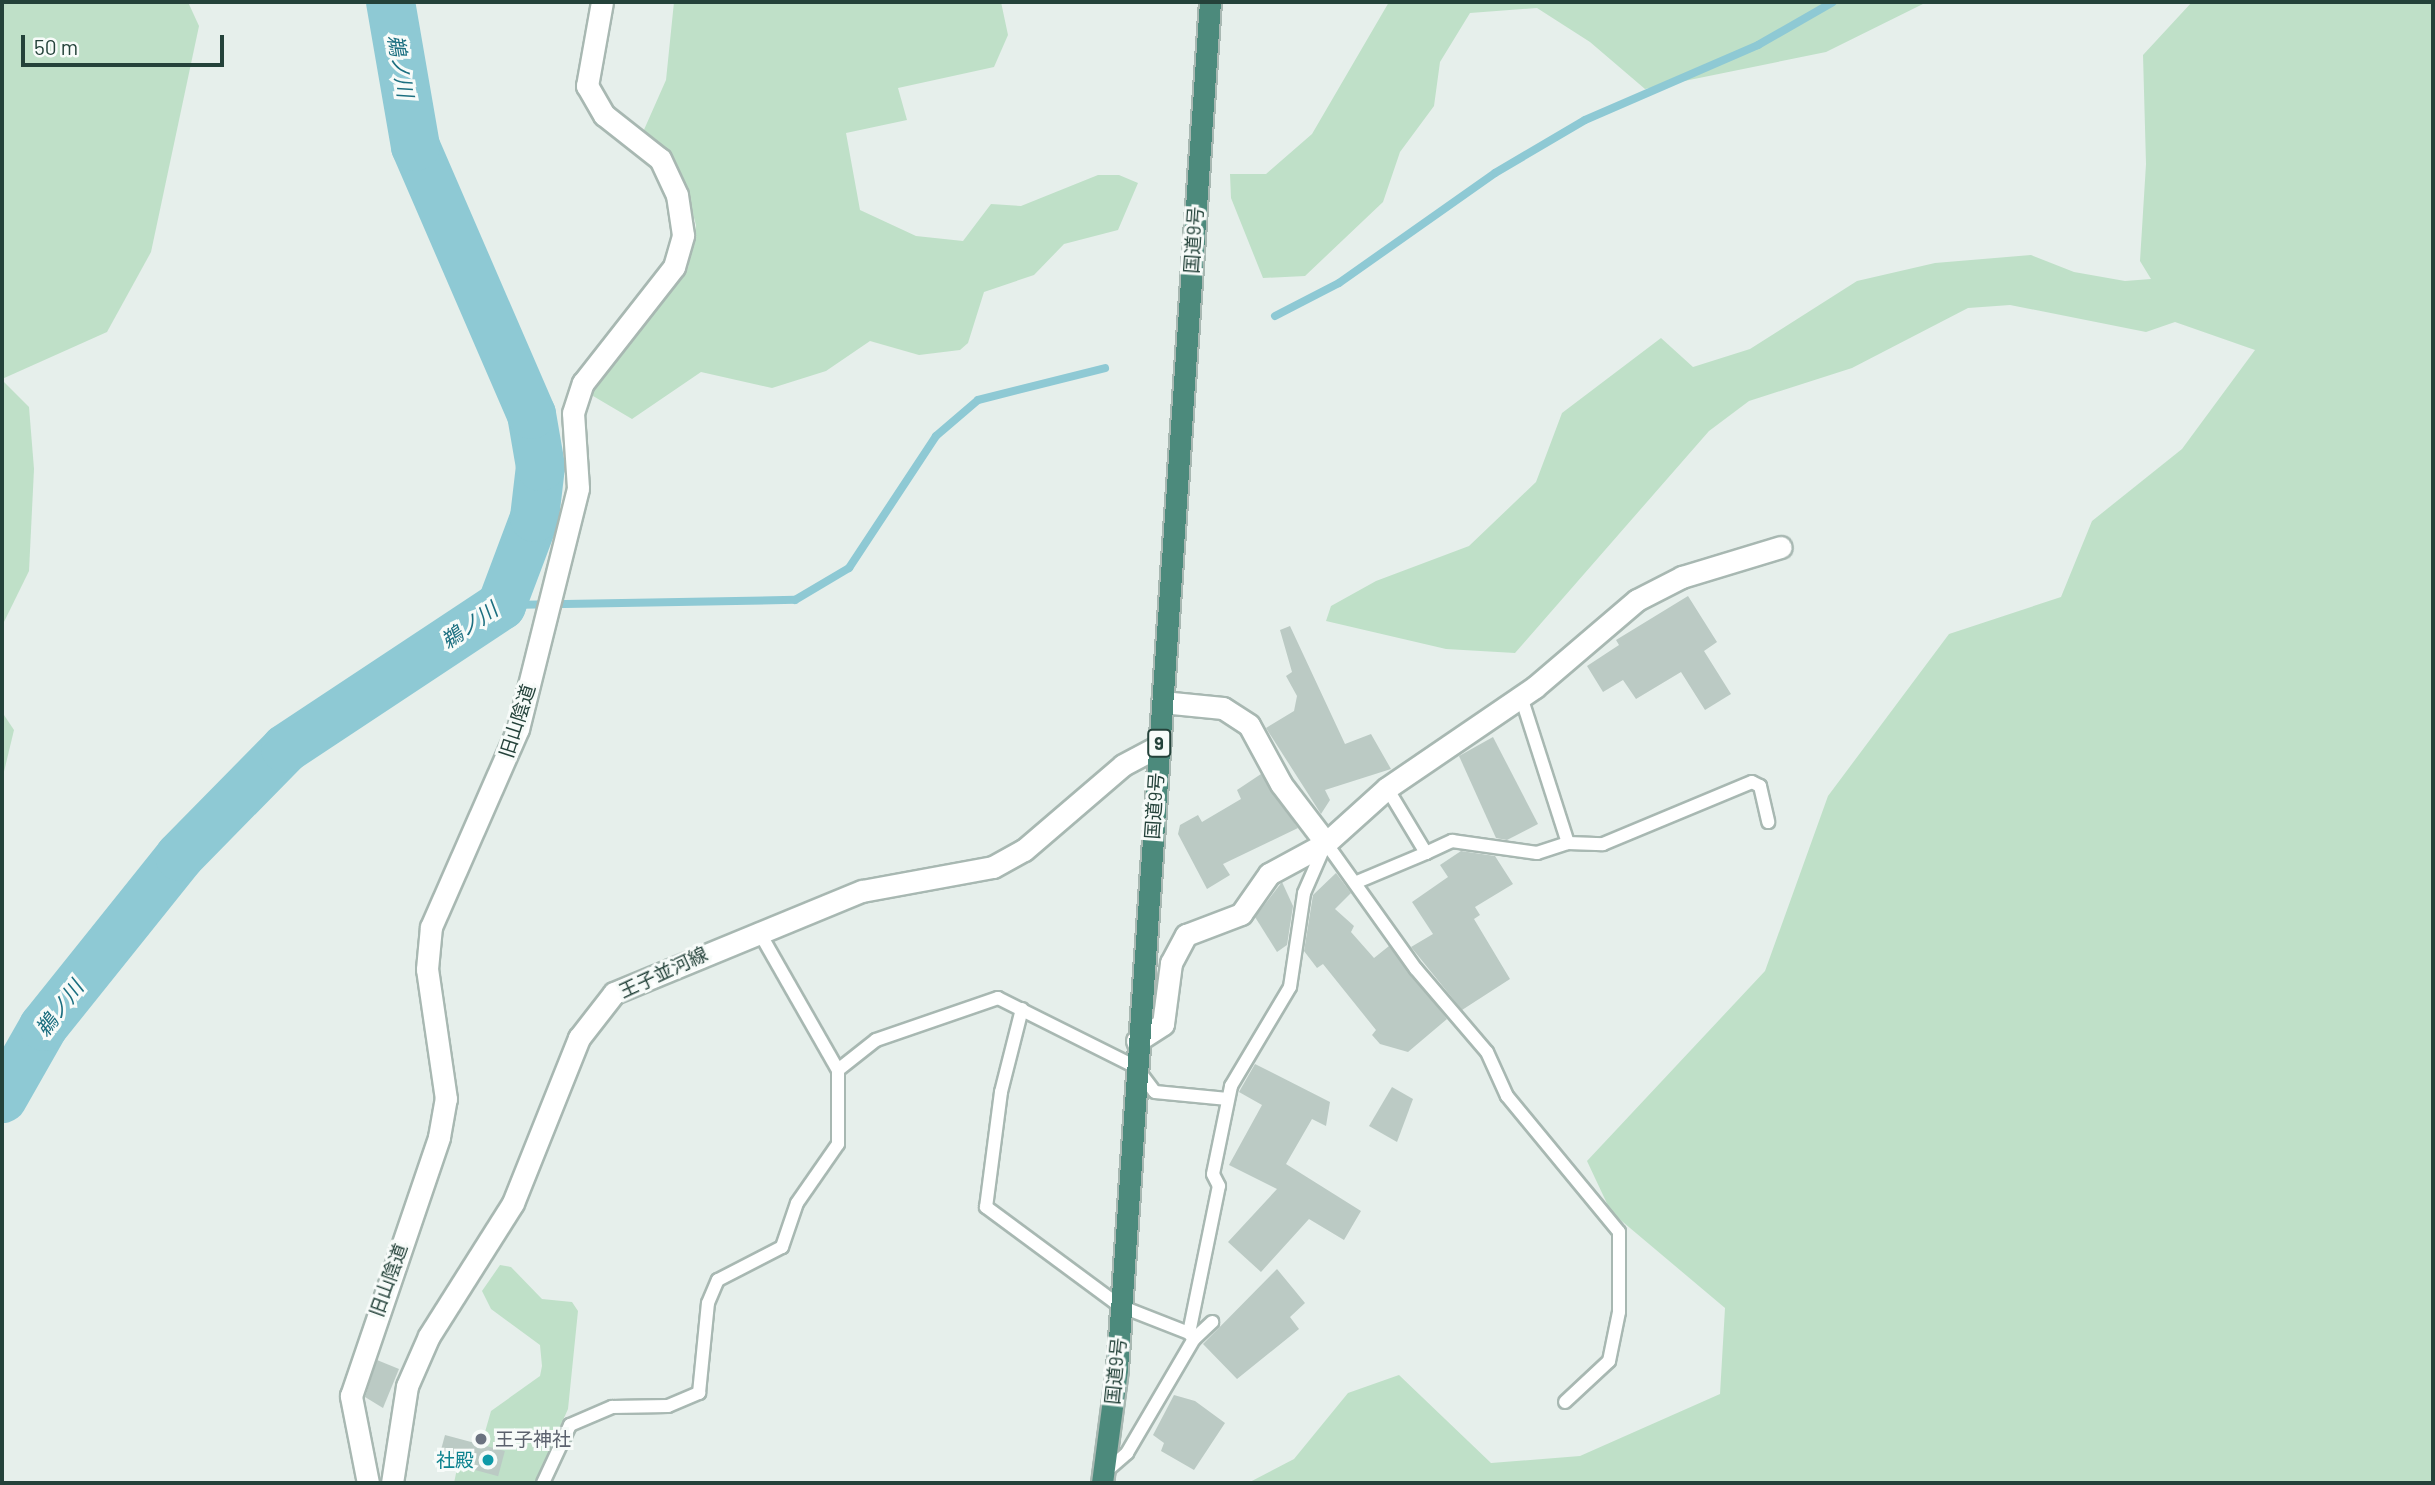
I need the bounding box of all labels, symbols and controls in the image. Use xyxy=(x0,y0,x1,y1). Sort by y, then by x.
scale bar xyxy=(24,21,228,65)
water label: 鵜ノ川 xyxy=(383,33,419,99)
text: 50 m xyxy=(34,34,78,59)
street label: 国道9号 xyxy=(1179,206,1207,274)
water label: 鵜ノ川 xyxy=(436,597,502,653)
street label: 旧山陰道 xyxy=(494,681,540,761)
road number: 9 xyxy=(1147,728,1171,758)
street label: 国道9号 xyxy=(1140,772,1168,840)
street label: 王子並河線 xyxy=(615,942,711,1002)
water label: 鵜ノ川 xyxy=(30,975,88,1041)
street label: 旧山陰道 xyxy=(364,1240,412,1320)
street label: 国道9号 xyxy=(1100,1337,1130,1405)
place label: 王子神社 xyxy=(495,1428,571,1450)
marker: 王子神社 xyxy=(473,1431,489,1447)
place label: 社殿 xyxy=(436,1449,474,1471)
marker: 社殿 xyxy=(480,1452,496,1468)

